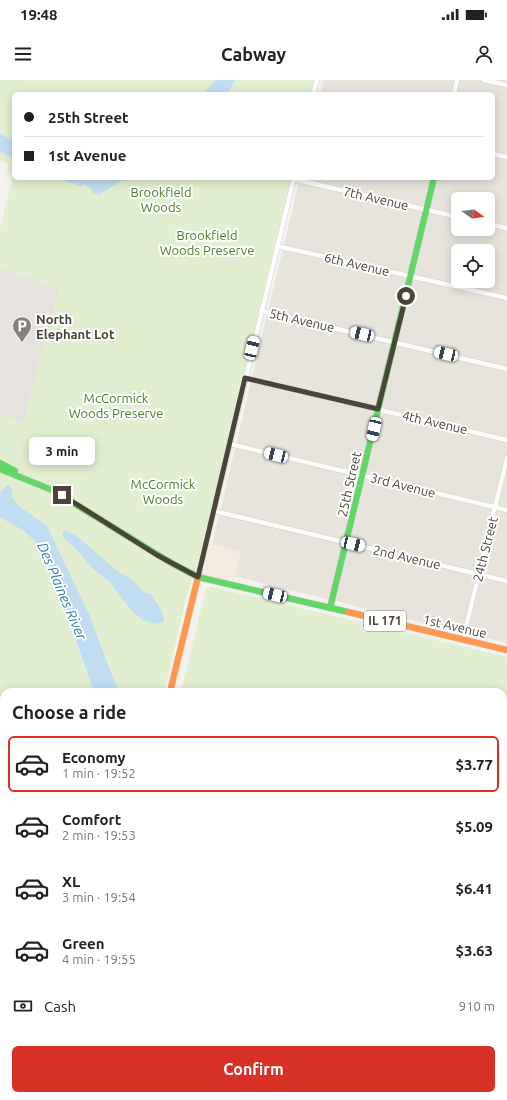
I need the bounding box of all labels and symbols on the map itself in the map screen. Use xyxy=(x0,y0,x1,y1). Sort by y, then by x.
street label: 7th Avenue xyxy=(342,184,410,212)
park label: Brookfield Woods xyxy=(130,185,192,214)
north arrow xyxy=(451,192,495,236)
park label: Brookfield Woods Preserve xyxy=(160,228,254,257)
street label: 6th Avenue xyxy=(323,250,391,278)
route start xyxy=(397,287,415,305)
street label: 5th Avenue xyxy=(268,306,336,334)
place label: North Elephant Lot xyxy=(36,312,115,341)
parking icon: North Elephant Lot xyxy=(11,315,33,343)
car xyxy=(349,325,375,343)
car xyxy=(243,335,261,361)
car xyxy=(433,345,459,363)
park label: McCormick Woods Preserve xyxy=(69,391,163,420)
street label: 4th Avenue xyxy=(401,408,469,436)
car xyxy=(365,416,383,442)
callout: 3 min xyxy=(29,437,95,465)
car xyxy=(263,446,289,464)
street label: 25th Street xyxy=(335,450,363,518)
street label: 3rd Avenue xyxy=(369,470,437,500)
park label: McCormick Woods xyxy=(131,477,196,506)
route end xyxy=(53,486,71,504)
street label: 24th Street xyxy=(470,515,500,583)
car xyxy=(340,535,366,553)
water label: Des Plaines River xyxy=(34,540,90,643)
street label: 2nd Avenue xyxy=(372,542,442,572)
car xyxy=(262,586,288,604)
road number: IL 171 xyxy=(364,611,406,631)
street label: 1st Avenue xyxy=(422,612,488,640)

